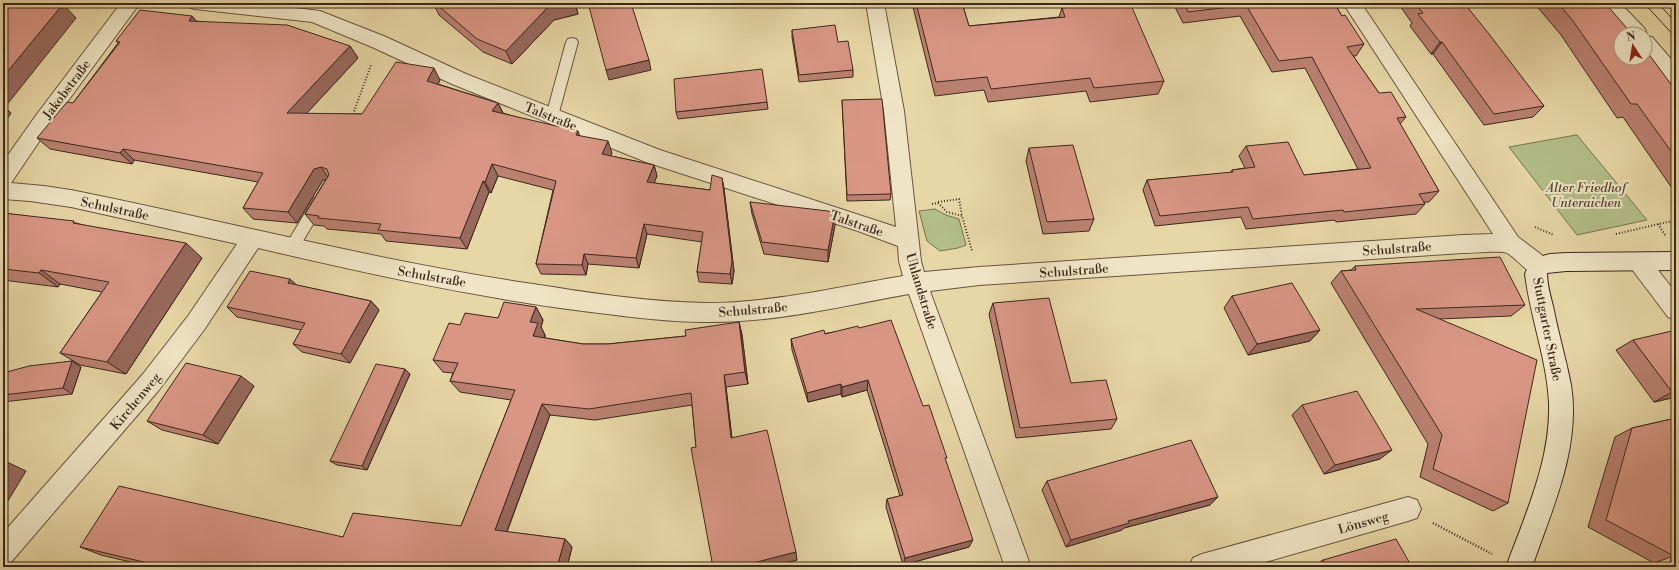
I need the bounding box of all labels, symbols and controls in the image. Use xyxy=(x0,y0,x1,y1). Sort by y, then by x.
north arrow xyxy=(1613,26,1653,66)
text: N xyxy=(1625,29,1637,45)
street label: Jakobstraße xyxy=(39,57,94,123)
street label: Talstraße xyxy=(522,99,580,135)
park label: Alter Friedhof Unteraichen xyxy=(1544,180,1629,211)
street label: Schulstraße xyxy=(79,194,151,224)
street label: Talstraße xyxy=(828,207,886,241)
street label: Schulstraße xyxy=(1362,239,1433,259)
street label: Uhlandstraße xyxy=(902,251,940,332)
street label: Schulstraße xyxy=(1039,261,1110,281)
street label: Schulstraße xyxy=(396,263,468,291)
street label: Stuttgarter Straße xyxy=(1529,276,1565,383)
street label: Schulstraße xyxy=(718,299,789,321)
street label: Kirchenweg xyxy=(107,370,165,434)
street label: Lönsweg xyxy=(1336,508,1391,538)

